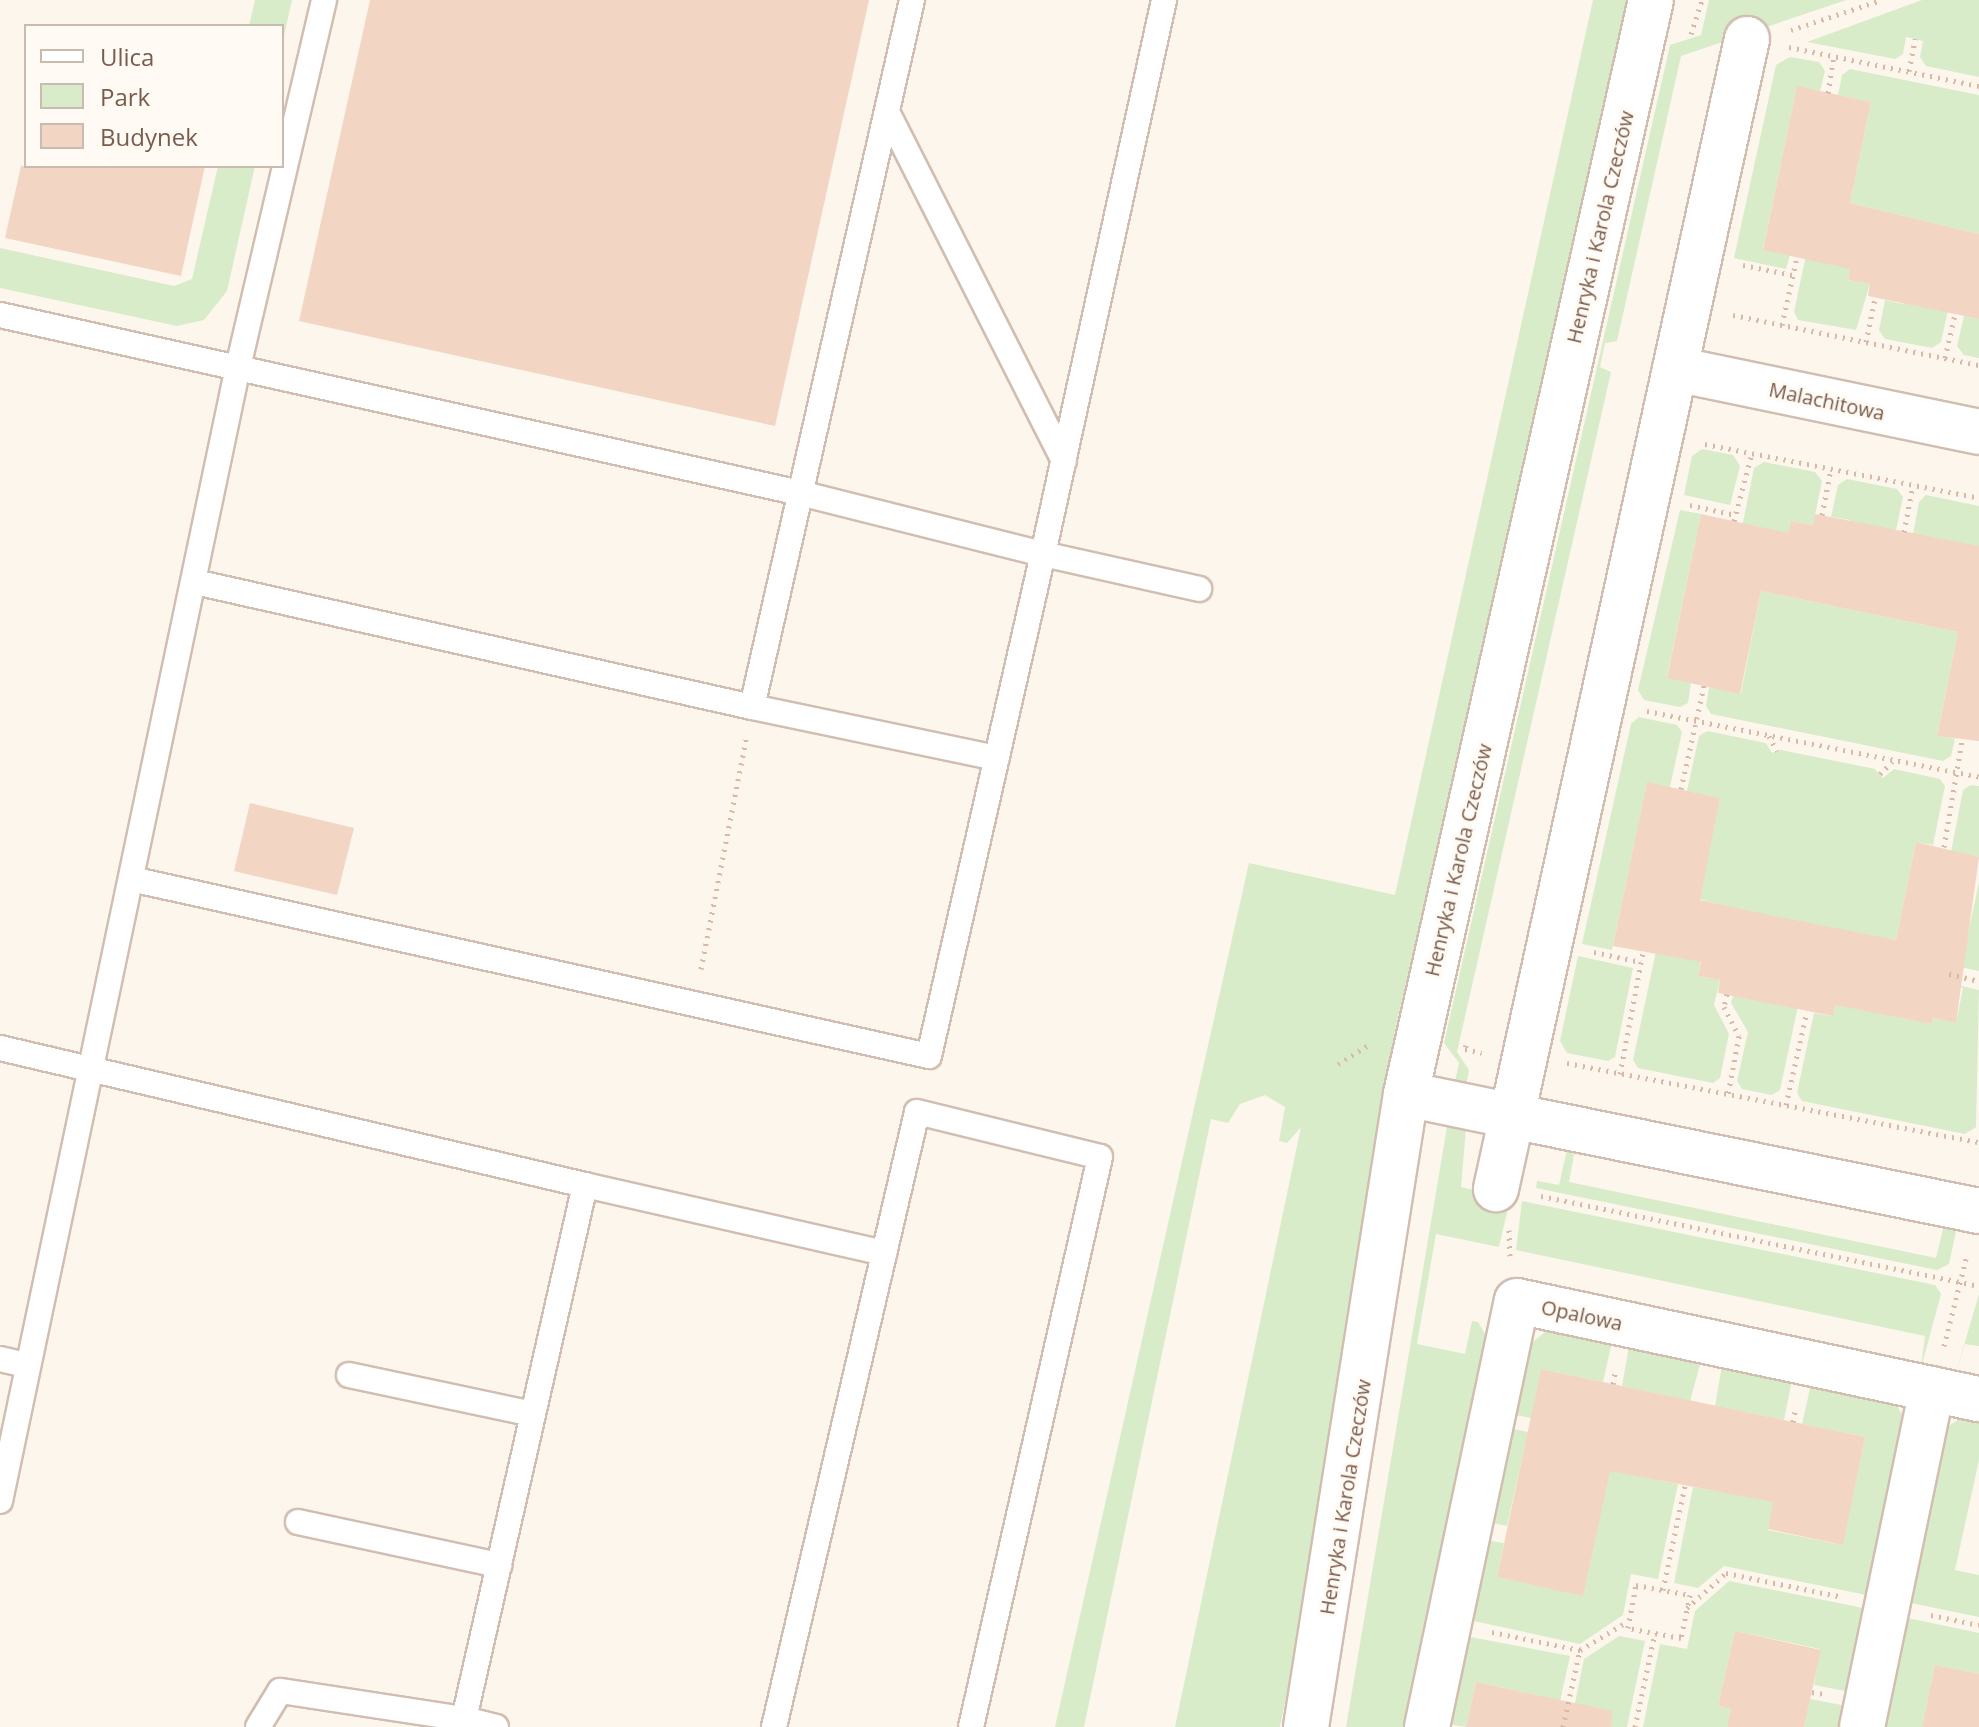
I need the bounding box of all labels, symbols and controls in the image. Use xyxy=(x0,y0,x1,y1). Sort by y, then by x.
legend xyxy=(24,24,284,168)
text: Ulica xyxy=(100,40,154,73)
text: Park xyxy=(100,80,150,113)
street label: Henryka i Karola Czeczów xyxy=(1562,108,1638,346)
text: Budynek xyxy=(100,120,198,153)
street label: Malachitowa xyxy=(1767,377,1887,425)
street label: Henryka i Karola Czeczów xyxy=(1420,741,1496,979)
street label: Opalowa xyxy=(1539,1295,1625,1335)
street label: Henryka i Karola Czeczów xyxy=(1315,1378,1375,1616)

